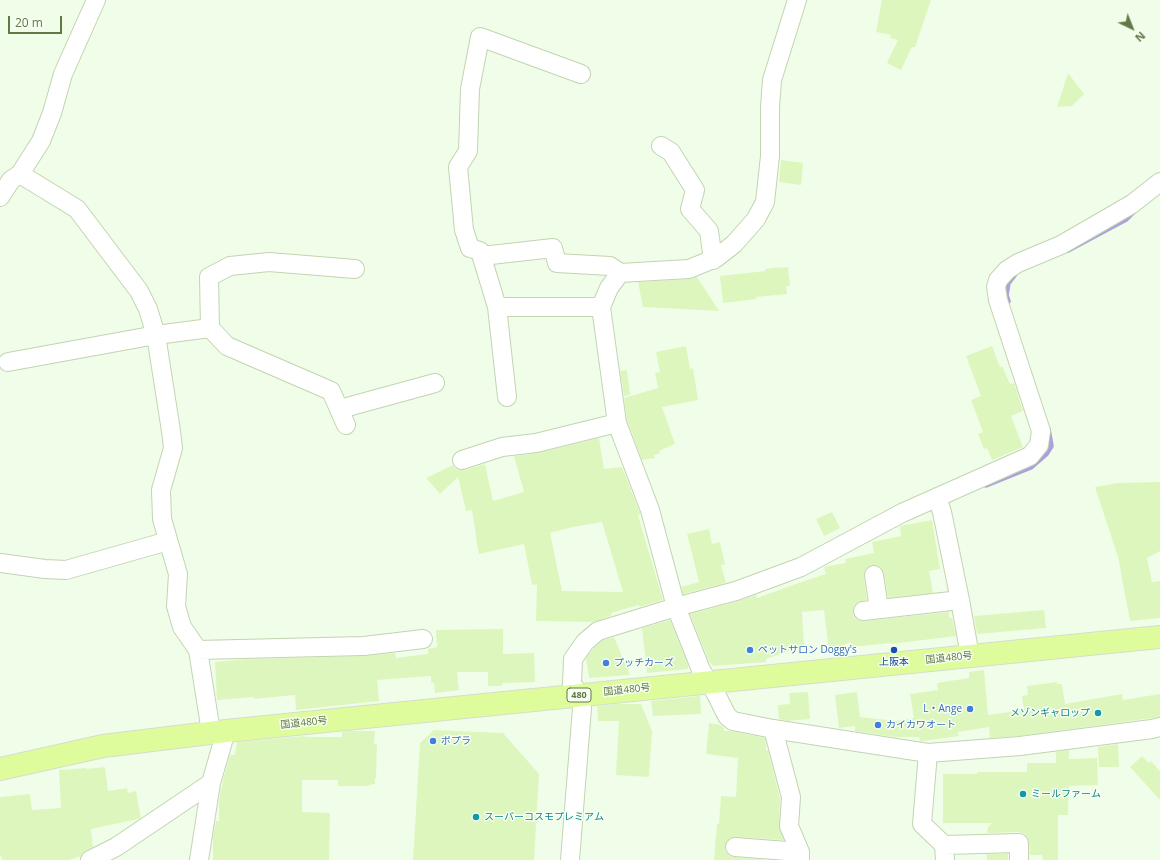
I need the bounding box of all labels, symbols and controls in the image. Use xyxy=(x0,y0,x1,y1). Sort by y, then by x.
scale bar xyxy=(10,8,64,34)
north arrow xyxy=(1112,8,1152,48)
text: 20 m xyxy=(15,14,43,31)
text: N xyxy=(1132,29,1149,46)
place label: ペットサロン Doggy's xyxy=(758,644,857,656)
marker: ペットサロン Doggy's xyxy=(745,645,755,655)
marker: 上阪本 xyxy=(889,645,899,655)
street label: 国道480号 xyxy=(925,650,973,666)
place label: 上阪本 xyxy=(879,656,909,668)
place label: プッチカーズ xyxy=(614,657,674,669)
marker: プッチカーズ xyxy=(601,658,611,668)
street label: 国道480号 xyxy=(603,682,651,698)
road number: 480 xyxy=(567,688,591,702)
place label: L・Ange xyxy=(923,703,962,715)
marker: L・Ange xyxy=(965,704,975,714)
place label: メゾンギャロップ xyxy=(1010,707,1090,719)
marker: メゾンギャロップ xyxy=(1093,708,1103,718)
street label: 国道480号 xyxy=(280,715,328,731)
place label: カイカワオート xyxy=(886,719,956,731)
marker: カイカワオート xyxy=(873,720,883,730)
place label: ポプラ xyxy=(441,735,471,747)
marker: ポプラ xyxy=(428,736,438,746)
place label: ミールファーム xyxy=(1031,788,1101,800)
marker: ミールファーム xyxy=(1018,789,1028,799)
place label: スーパーコスモプレミアム xyxy=(484,811,604,823)
marker: スーパーコスモプレミアム xyxy=(471,812,481,822)

